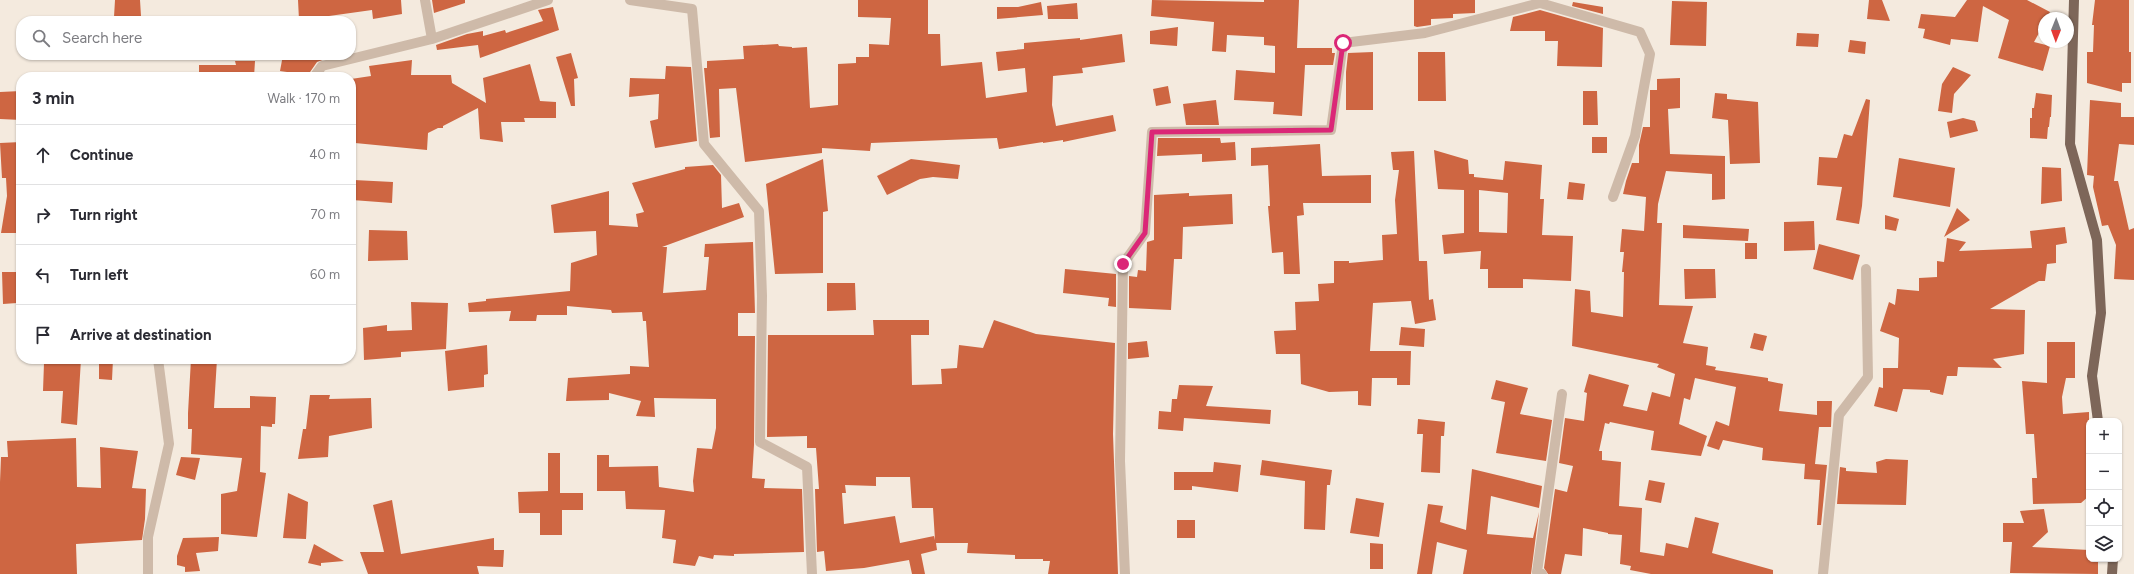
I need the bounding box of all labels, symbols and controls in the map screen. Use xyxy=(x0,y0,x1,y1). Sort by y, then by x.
north arrow xyxy=(2038,12,2074,48)
search box xyxy=(16,16,356,60)
icon: search xyxy=(30,27,52,49)
text: Search here xyxy=(62,29,142,47)
route start xyxy=(1334,34,1352,52)
text: 3 min xyxy=(32,88,74,108)
text: Walk · 170 m xyxy=(268,91,340,106)
icon: ahead xyxy=(32,144,54,166)
text: Continue xyxy=(70,146,133,164)
text: 40 m xyxy=(309,147,340,162)
icon: right xyxy=(32,204,54,226)
text: Turn right xyxy=(70,206,138,224)
text: 70 m xyxy=(310,207,340,222)
route end xyxy=(1114,255,1132,273)
icon: left xyxy=(32,264,54,286)
text: Turn left xyxy=(70,266,128,284)
text: 60 m xyxy=(310,267,340,282)
icon: arrive xyxy=(32,324,54,346)
text: Arrive at destination xyxy=(70,326,211,344)
map controls xyxy=(2086,418,2122,562)
button: + xyxy=(2086,418,2122,454)
button: − xyxy=(2086,454,2122,490)
button: locate xyxy=(2086,490,2122,526)
button: layers xyxy=(2086,526,2122,562)

